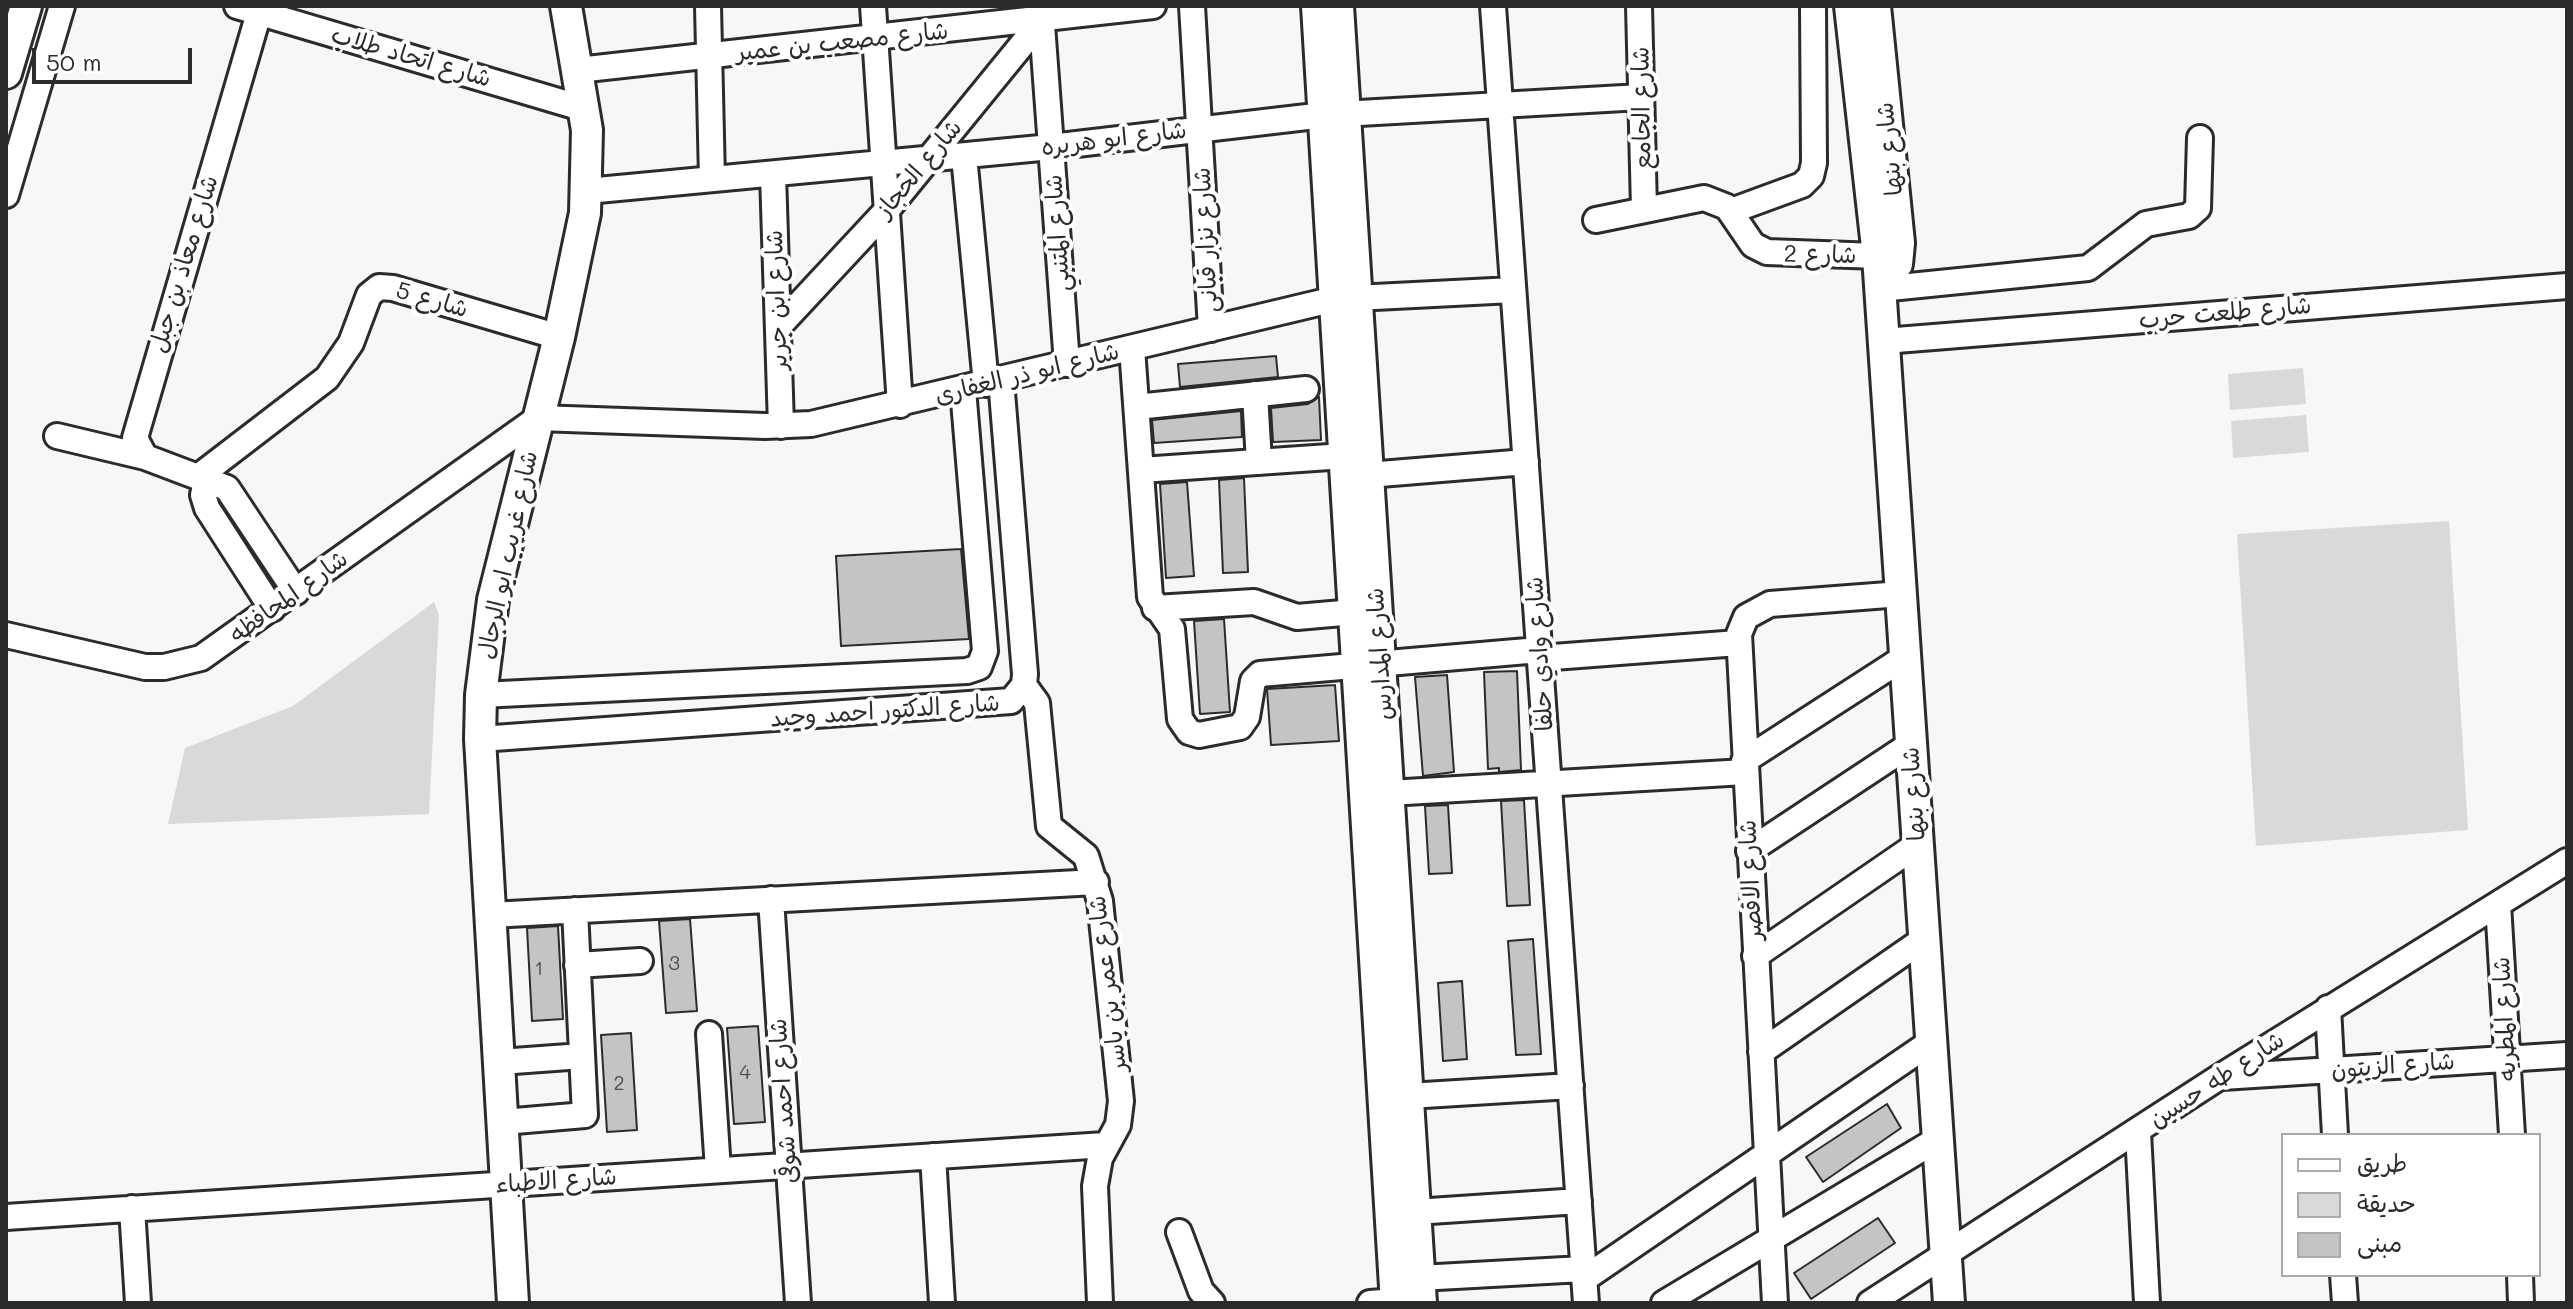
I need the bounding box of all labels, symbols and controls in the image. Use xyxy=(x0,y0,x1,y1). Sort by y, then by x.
street label: شارع مصعب بن عمير xyxy=(734,17,950,67)
street label: شارع اتحاد طلاب xyxy=(328,20,494,94)
scale bar xyxy=(36,32,196,82)
text: 50 m xyxy=(46,46,102,77)
street label: شارع الجامع xyxy=(1627,46,1657,170)
street label: شارع بنها xyxy=(1871,101,1909,197)
street label: شارع الحجاز xyxy=(870,114,968,224)
street label: شارع ابو هريره xyxy=(1040,116,1188,162)
street label: شارع نزار قبانى xyxy=(1188,166,1224,314)
street label: شارع معاذ بن جبل xyxy=(143,172,225,356)
street label: شارع المتنبي xyxy=(1040,174,1076,292)
street label: شارع ابن جرير xyxy=(760,230,794,370)
street label: شارع 2 xyxy=(1783,240,1857,270)
street label: شارع 5 xyxy=(393,276,471,324)
street label: شارع طلعت حرب xyxy=(2138,291,2312,335)
street label: شارع ابو ذر الغفارى xyxy=(932,337,1122,411)
street label: شارع غريب ابو الرجال xyxy=(472,448,544,662)
street label: شارع المحافظه xyxy=(224,544,354,650)
street label: شارع وادي حلفا xyxy=(1520,576,1560,732)
street label: شارع المدارس xyxy=(1361,587,1399,721)
street label: شارع الدكتور احمد وحيد xyxy=(769,689,1001,733)
street label: شارع بنها xyxy=(1896,746,1932,842)
street label: شارع الاقصر xyxy=(1733,819,1769,941)
street label: شارع عمر بن ياسر xyxy=(1083,894,1133,1074)
house number: 3 xyxy=(668,952,680,976)
street label: شارع المطريه xyxy=(2487,956,2523,1082)
house number: 1 xyxy=(535,957,543,981)
street label: شارع احمد شوقى xyxy=(764,1017,804,1185)
street label: شارع طه حسين xyxy=(2144,1026,2290,1134)
street label: شارع الزيتون xyxy=(2330,1047,2456,1085)
house number: 4 xyxy=(739,1061,751,1085)
house number: 2 xyxy=(613,1072,625,1096)
legend xyxy=(2281,1133,2541,1277)
text: طريق xyxy=(2357,1147,2407,1178)
street label: شارع الاطباء xyxy=(494,1162,618,1200)
text: حديقة xyxy=(2357,1187,2416,1218)
text: مبنى xyxy=(2357,1227,2402,1258)

